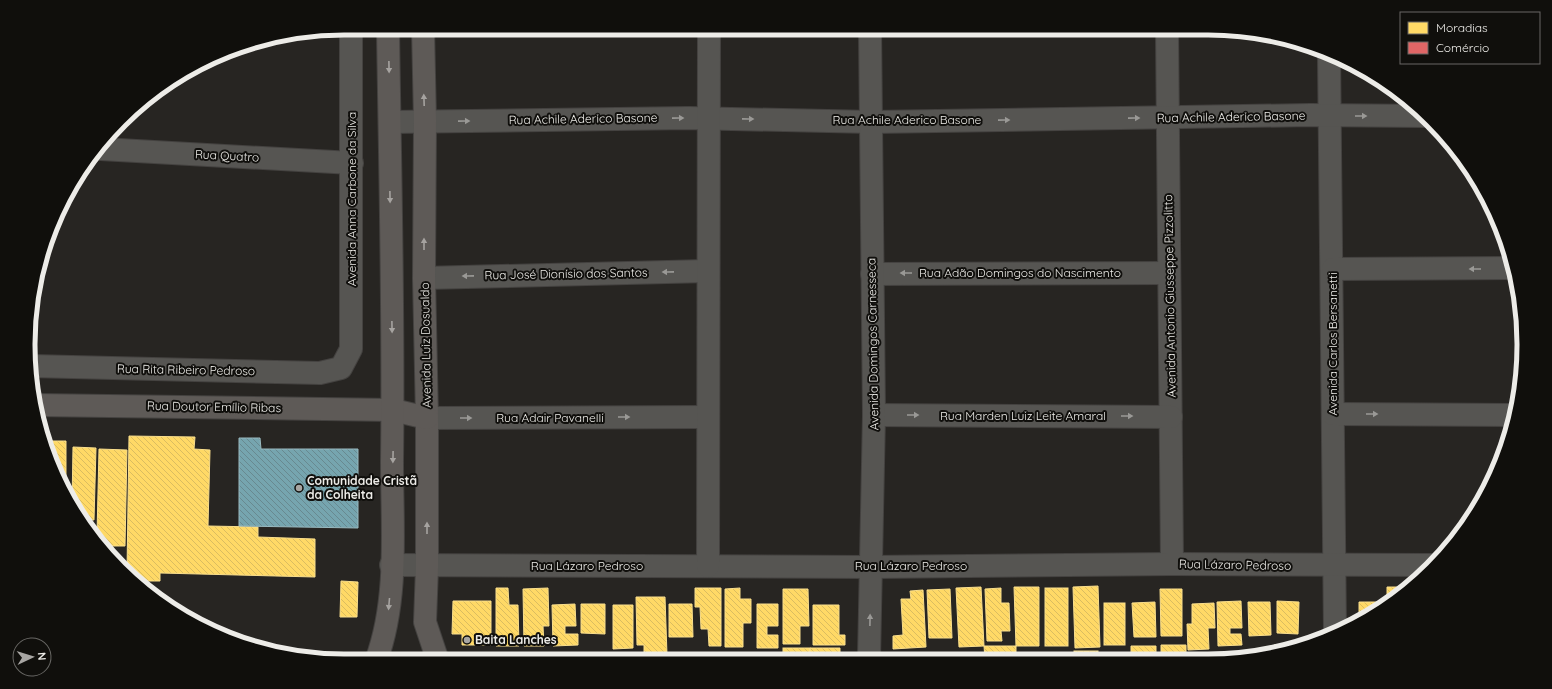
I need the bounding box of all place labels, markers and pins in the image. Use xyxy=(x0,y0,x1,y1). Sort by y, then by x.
place label: Comunidade Cristã da Colheita xyxy=(307,473,417,502)
marker: Comunidade Cristã da Colheita xyxy=(294,483,304,493)
place label: Baita Lanches xyxy=(475,632,557,647)
marker: Baita Lanches xyxy=(462,635,472,645)

